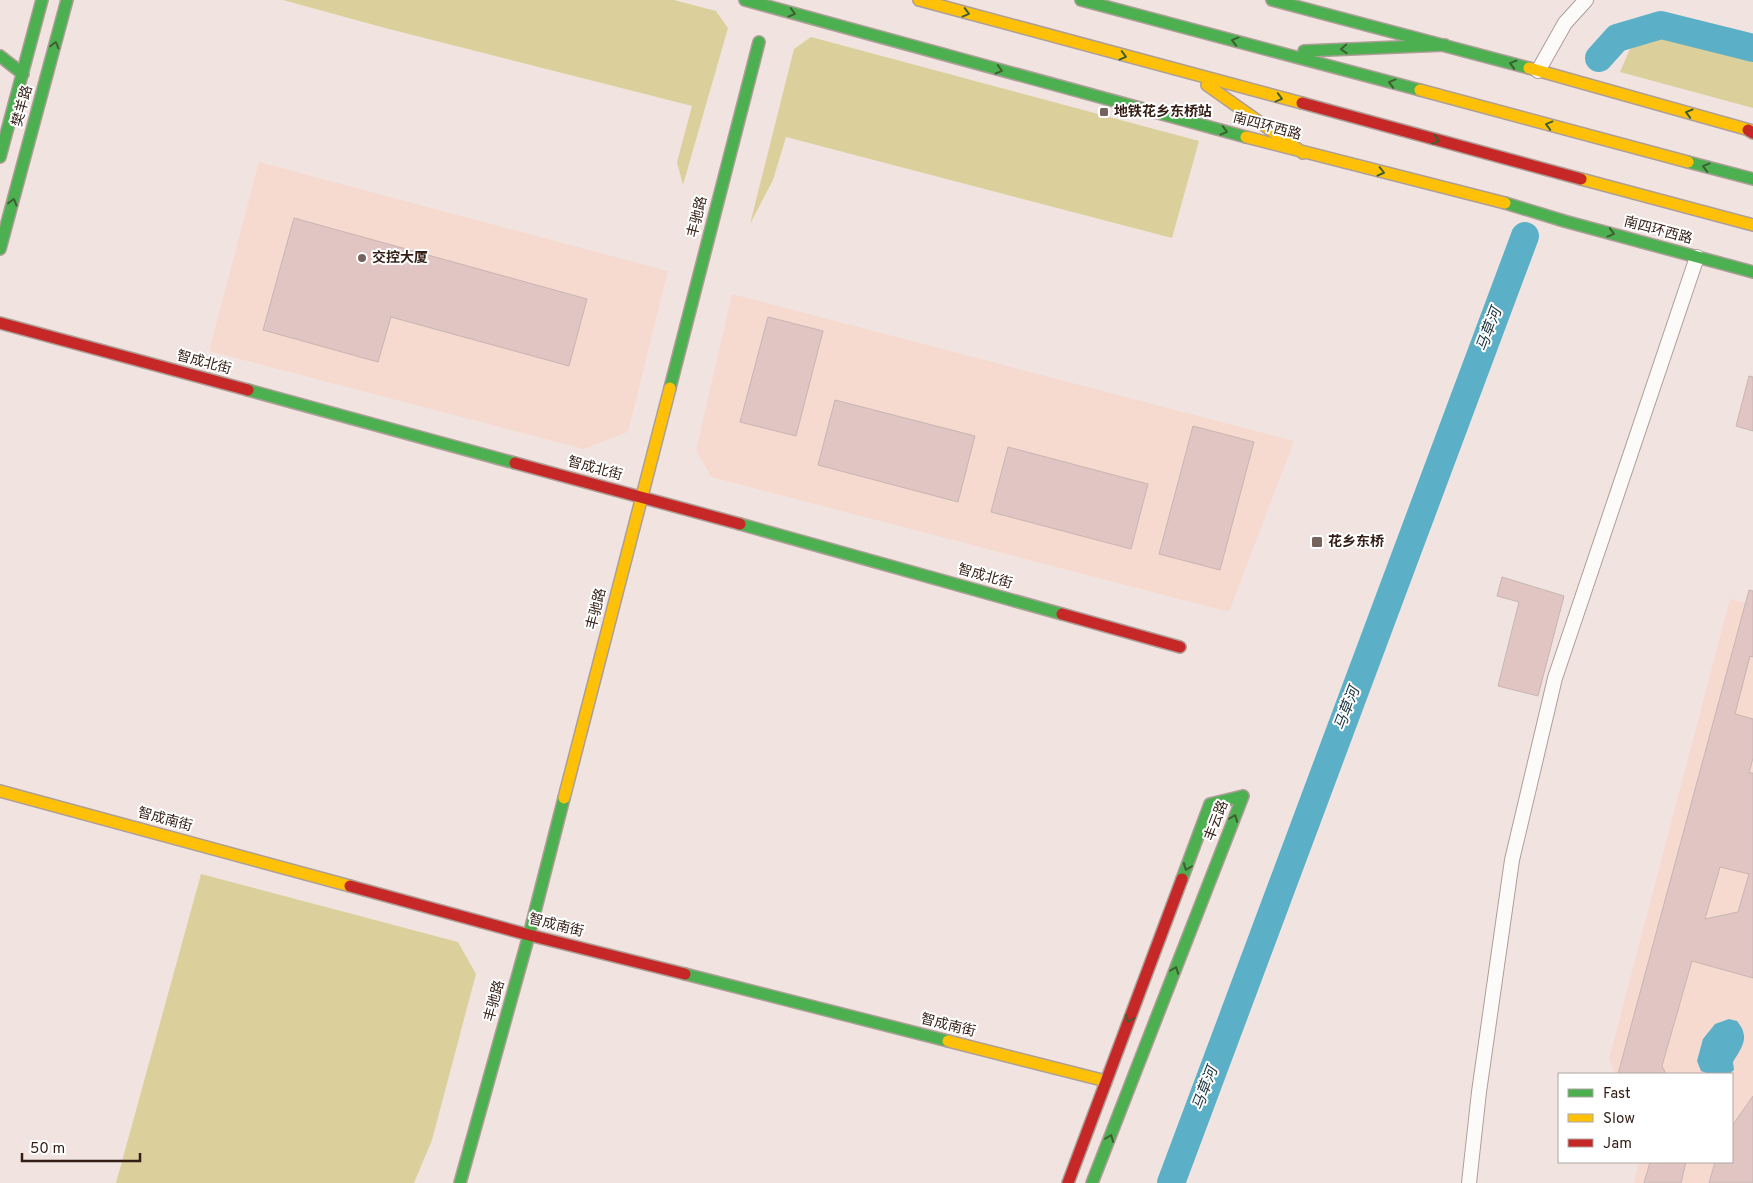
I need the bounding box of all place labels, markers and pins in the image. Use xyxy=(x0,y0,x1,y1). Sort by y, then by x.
place label: 地铁花乡东桥站 xyxy=(1114,103,1212,121)
marker: 地铁花乡东桥站 xyxy=(1098,106,1110,118)
place label: 交控大厦 xyxy=(372,249,428,267)
marker: 交控大厦 xyxy=(356,252,368,264)
place label: 花乡东桥 xyxy=(1328,534,1384,551)
marker: 花乡东桥 xyxy=(1310,535,1324,549)

